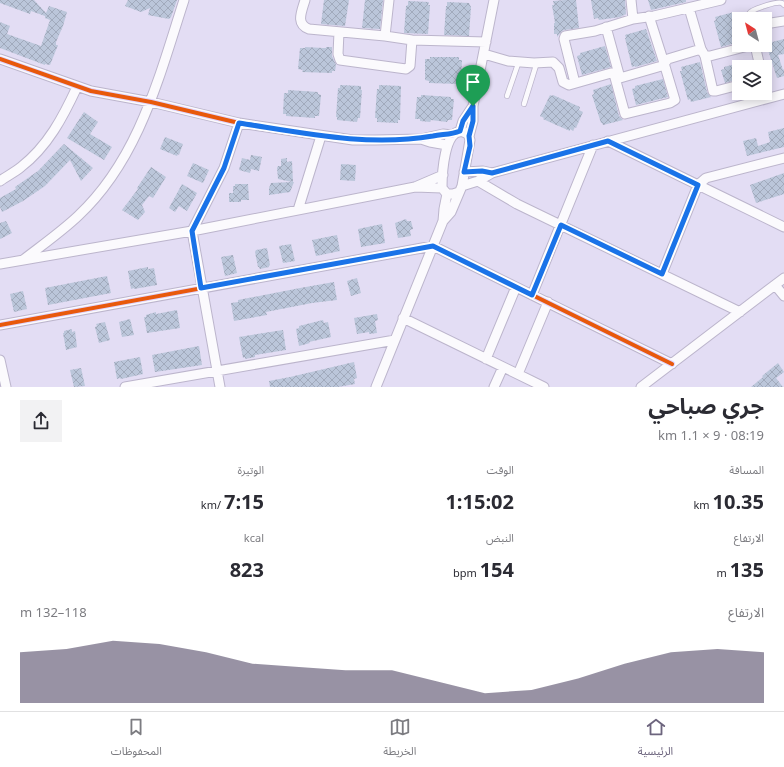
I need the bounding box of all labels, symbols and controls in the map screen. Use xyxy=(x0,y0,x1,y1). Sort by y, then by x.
north arrow xyxy=(732,12,772,52)
map controls xyxy=(732,12,772,100)
button: layers xyxy=(732,60,772,100)
pin xyxy=(456,65,490,106)
icon: arrive xyxy=(462,71,484,93)
text: جري صباحي xyxy=(648,384,764,430)
button: share xyxy=(20,400,62,442)
text: 08:19 · 9 × 1.1 km xyxy=(658,422,764,450)
text: الوتيرة xyxy=(238,459,264,482)
text: الوقت xyxy=(486,459,514,482)
text: المسافة xyxy=(729,459,764,482)
text: 7:15 xyxy=(224,482,264,524)
text: 1:15:02 xyxy=(445,482,514,524)
text: 10.35 xyxy=(713,482,764,524)
text: /km xyxy=(201,494,224,517)
text: km xyxy=(693,494,713,517)
text: kcal xyxy=(244,527,264,550)
text: النبض xyxy=(486,527,514,550)
text: الارتفاع xyxy=(734,527,764,550)
text: 823 xyxy=(230,550,264,592)
text: 154 xyxy=(480,550,514,592)
text: 135 xyxy=(730,550,764,592)
text: bpm xyxy=(453,562,480,585)
text: m xyxy=(717,562,730,585)
text: 118–132 m xyxy=(20,599,87,627)
text: الارتفاع xyxy=(728,599,764,627)
tab: المحفوظات xyxy=(111,716,162,763)
tab: الخريطة xyxy=(383,716,416,763)
tab: الرئيسية xyxy=(638,716,673,763)

